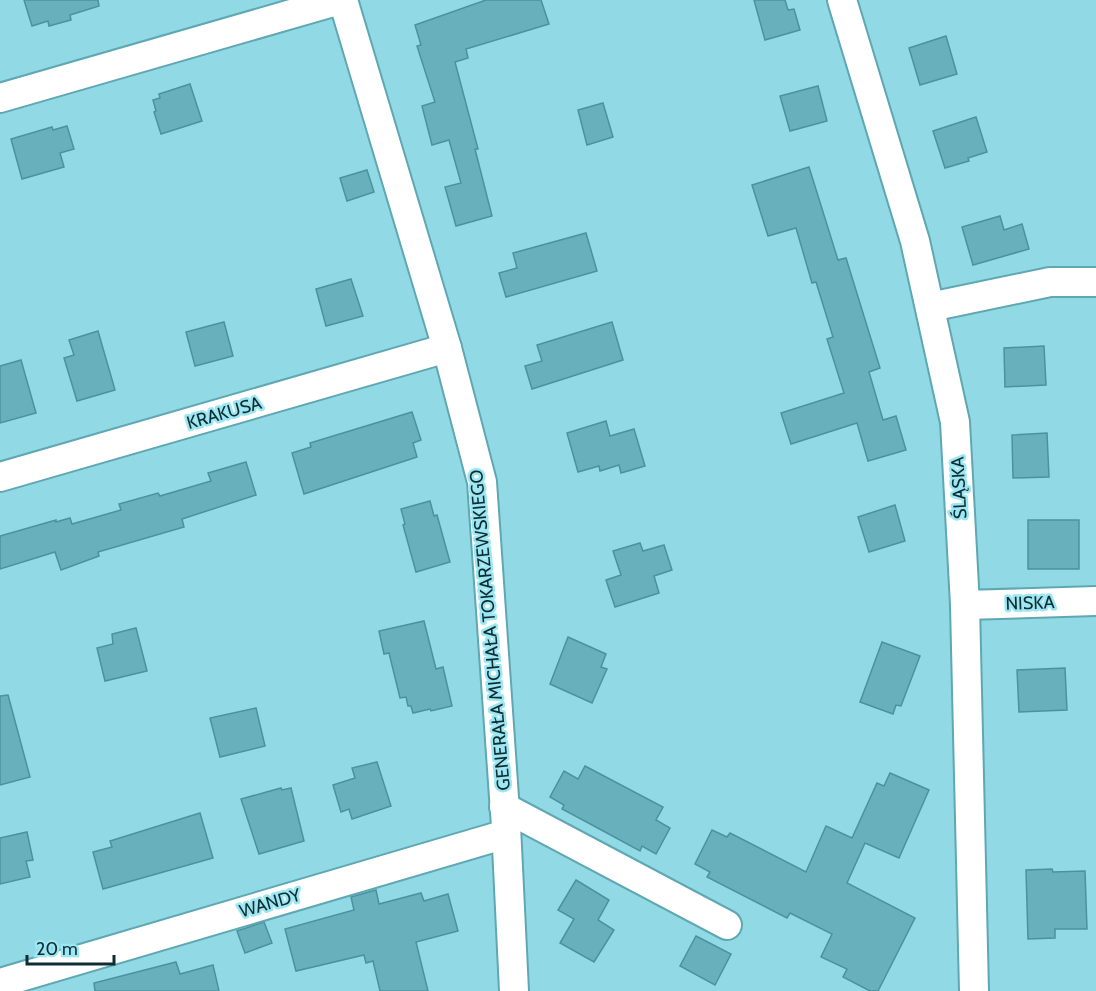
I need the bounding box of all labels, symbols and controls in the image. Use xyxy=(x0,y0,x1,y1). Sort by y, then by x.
street label: KRAKUSA xyxy=(184,392,264,434)
street label: ŚLĄSKA xyxy=(946,456,972,520)
street label: GENERAŁA MICHAŁA TOKARZEWSKIEGO xyxy=(465,469,515,791)
street label: NISKA xyxy=(1005,591,1055,615)
street label: WANDY xyxy=(237,884,304,922)
scale bar xyxy=(27,928,114,966)
text: 20 m xyxy=(36,938,78,960)

